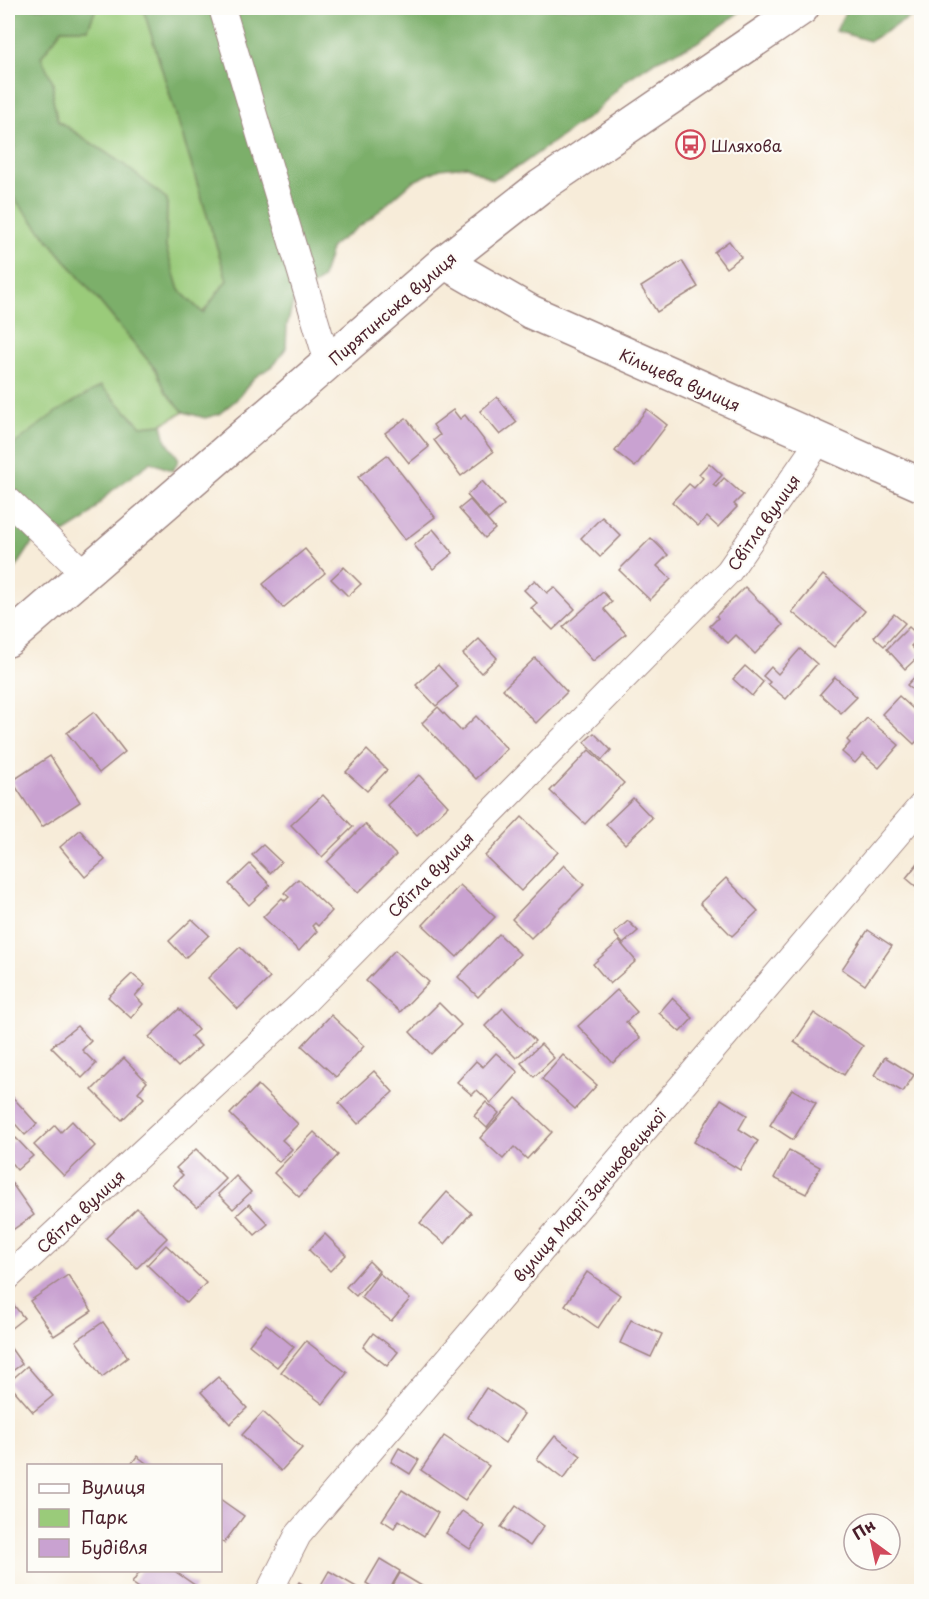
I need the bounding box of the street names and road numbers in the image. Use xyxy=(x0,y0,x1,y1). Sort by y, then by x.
street label: Пирятинська вулиця xyxy=(323,246,461,370)
street label: Кільцева вулиця xyxy=(616,342,744,416)
street label: Світла вулиця xyxy=(721,469,805,575)
street label: Світла вулиця xyxy=(382,826,478,922)
street label: вулиця Марії Заньковецької xyxy=(507,1102,672,1287)
street label: Світла вулиця xyxy=(31,1164,129,1258)

